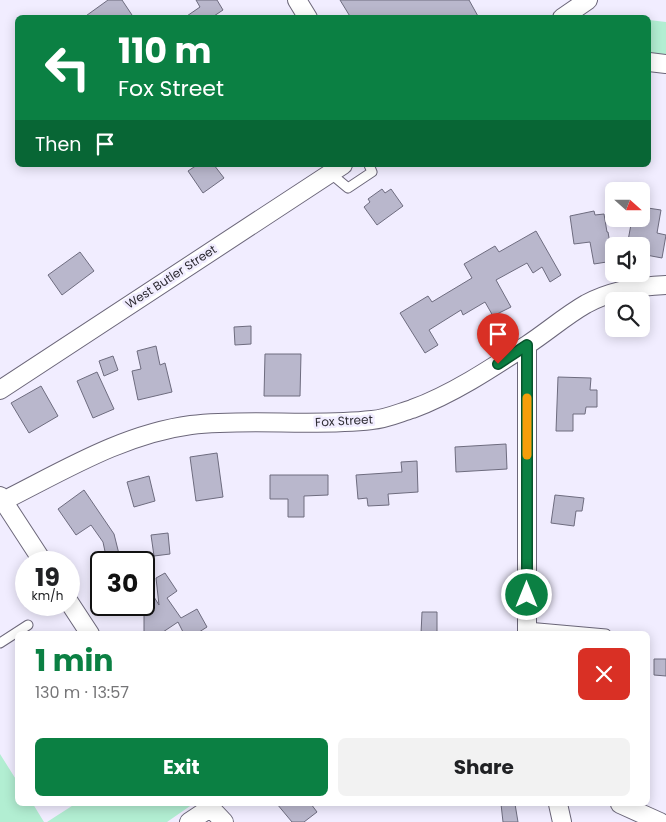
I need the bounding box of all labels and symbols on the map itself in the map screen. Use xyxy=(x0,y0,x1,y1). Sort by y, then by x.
north arrow xyxy=(605,182,650,228)
street label: West Butler Street xyxy=(122,241,220,312)
pin xyxy=(477,313,519,364)
street label: Fox Street xyxy=(315,410,373,431)
speed limit sign: 30 xyxy=(90,551,155,616)
position arrow xyxy=(500,568,552,620)

